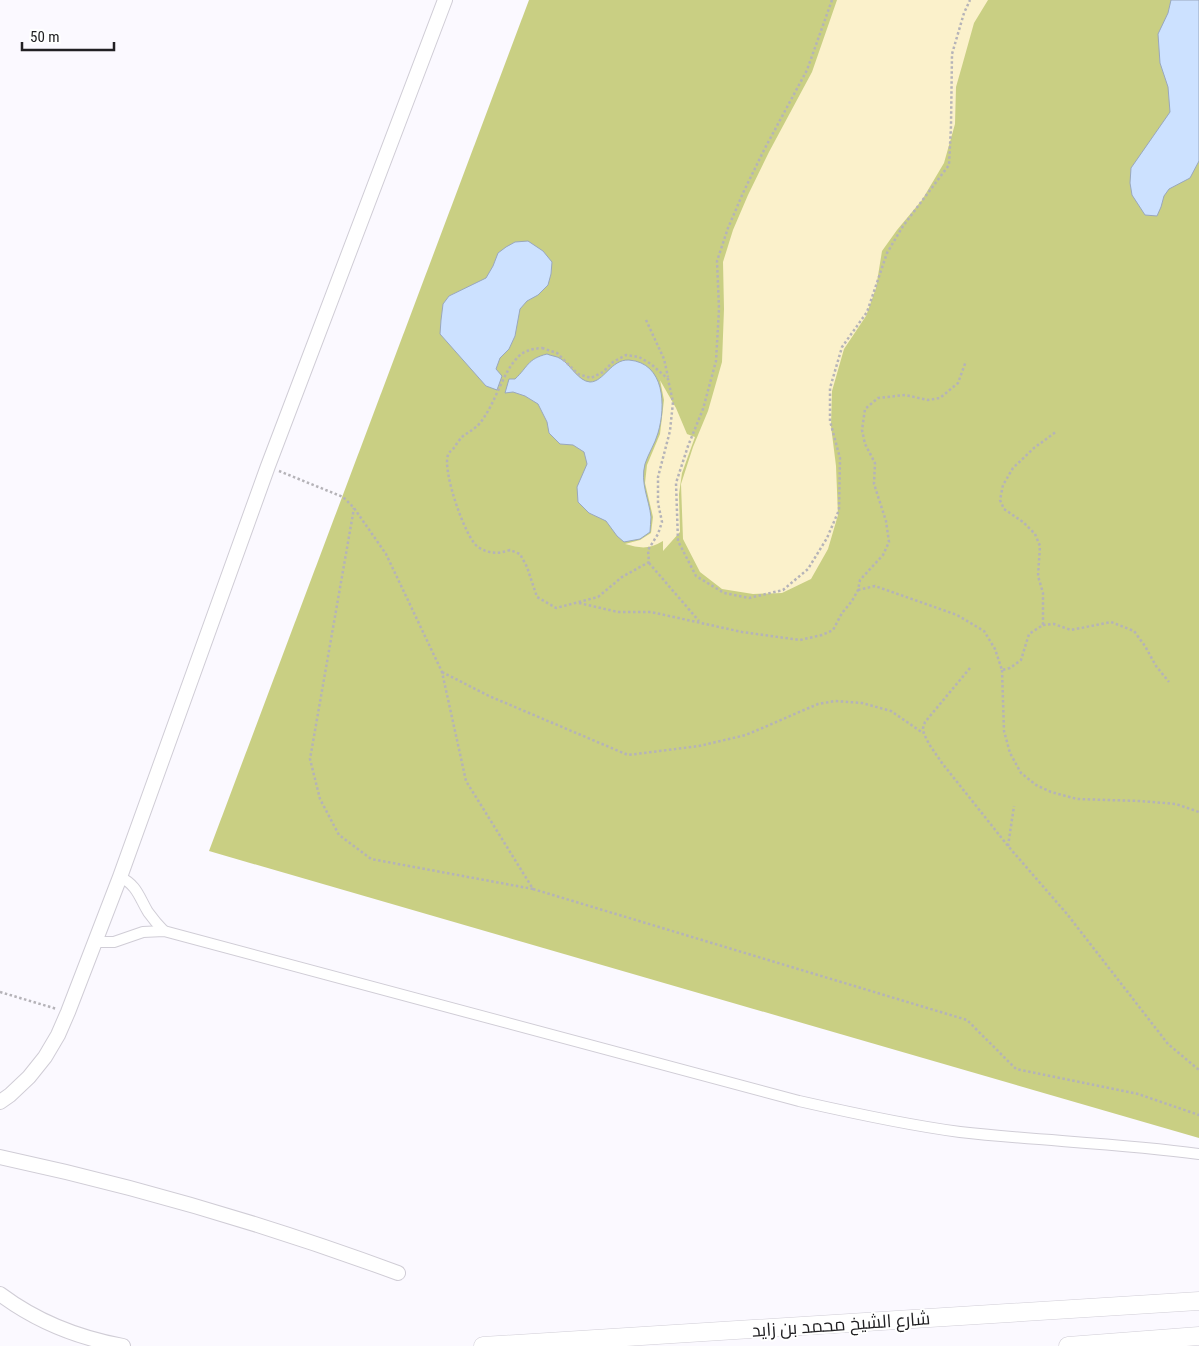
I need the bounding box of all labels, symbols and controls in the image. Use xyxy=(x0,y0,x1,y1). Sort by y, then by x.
scale bar xyxy=(22,20,115,52)
text: 50 m xyxy=(30,28,60,46)
street label: شارع الشيخ محمد بن زايد xyxy=(751,1307,931,1343)

